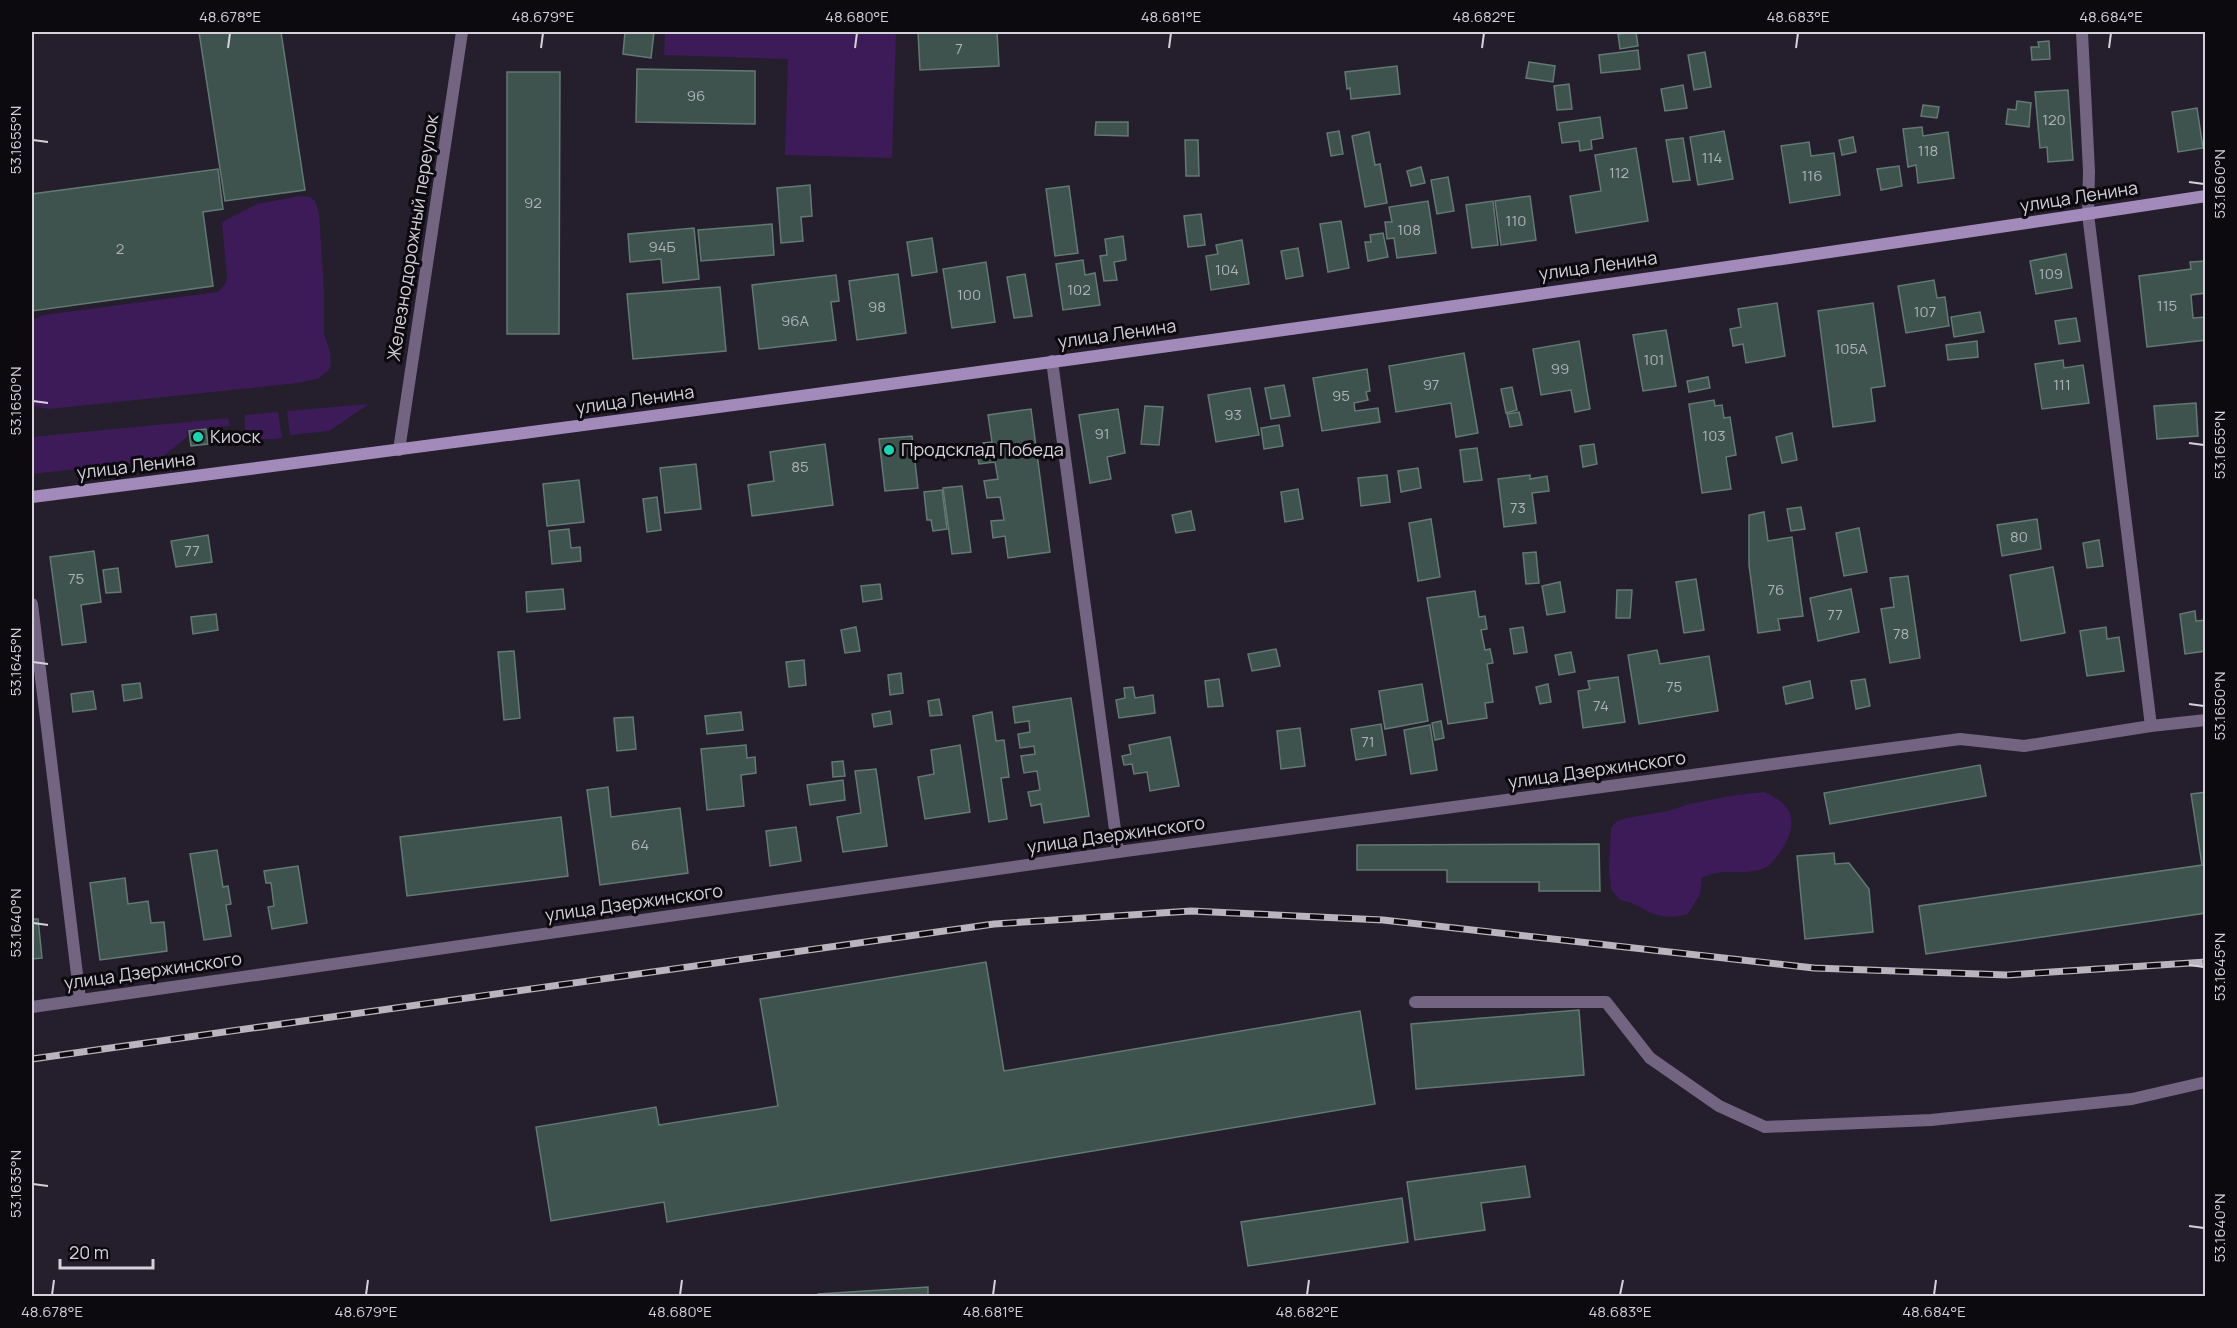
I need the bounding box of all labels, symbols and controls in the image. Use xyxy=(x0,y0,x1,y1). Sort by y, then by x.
text: 48.678°E xyxy=(199,6,261,27)
text: 48.679°E xyxy=(512,6,574,27)
text: 48.680°E xyxy=(825,6,889,27)
text: 48.681°E xyxy=(1141,6,1201,27)
text: 48.682°E xyxy=(1452,6,1516,27)
text: 48.683°E xyxy=(1767,6,1829,27)
text: 48.684°E xyxy=(2079,6,2143,27)
house number: 7 xyxy=(955,38,963,59)
house number: 96 xyxy=(687,85,705,106)
text: 53.1655°N xyxy=(5,106,26,174)
house number: 120 xyxy=(2042,109,2066,130)
street label: Железнодорожный переулок xyxy=(381,112,444,363)
house number: 118 xyxy=(1918,140,1938,161)
house number: 114 xyxy=(1702,147,1722,168)
text: 53.1660°N xyxy=(2209,149,2230,219)
house number: 112 xyxy=(1609,162,1629,183)
house number: 116 xyxy=(1801,165,1823,186)
street label: улица Ленина xyxy=(2018,175,2140,217)
house number: 92 xyxy=(524,192,542,213)
house number: 110 xyxy=(1506,210,1526,231)
house number: 108 xyxy=(1397,219,1421,240)
house number: 94Б xyxy=(648,236,676,257)
house number: 2 xyxy=(116,238,124,259)
street label: улица Ленина xyxy=(1537,245,1658,285)
house number: 104 xyxy=(1215,259,1239,280)
house number: 109 xyxy=(2039,263,2063,284)
house number: 102 xyxy=(1067,279,1091,300)
house number: 100 xyxy=(957,284,981,305)
house number: 115 xyxy=(2157,295,2177,316)
house number: 98 xyxy=(868,296,886,317)
house number: 107 xyxy=(1914,301,1936,322)
house number: 96А xyxy=(781,310,810,331)
street label: улица Ленина xyxy=(1056,313,1177,353)
house number: 105А xyxy=(1834,338,1868,359)
house number: 101 xyxy=(1644,349,1664,370)
house number: 99 xyxy=(1551,358,1569,379)
text: 53.1650°N xyxy=(5,367,26,435)
house number: 97 xyxy=(1423,374,1439,395)
house number: 111 xyxy=(2053,374,2071,395)
street label: улица Ленина xyxy=(574,379,695,419)
house number: 95 xyxy=(1332,385,1350,406)
house number: 93 xyxy=(1224,404,1242,425)
text: 53.1655°N xyxy=(2209,411,2230,479)
house number: 91 xyxy=(1094,423,1110,444)
place label: Киоск xyxy=(210,424,262,448)
house number: 103 xyxy=(1702,425,1726,446)
marker: Киоск xyxy=(191,430,205,444)
place label: Продсклад Победа xyxy=(901,437,1064,461)
marker: Продсклад Победа xyxy=(882,443,896,457)
street label: улица Ленина xyxy=(75,446,196,484)
house number: 85 xyxy=(791,456,809,477)
house number: 73 xyxy=(1510,497,1526,518)
house number: 80 xyxy=(2010,526,2028,547)
house number: 77 xyxy=(184,540,200,561)
house number: 75 xyxy=(68,568,84,589)
house number: 76 xyxy=(1768,579,1784,600)
house number: 77 xyxy=(1827,604,1843,625)
house number: 78 xyxy=(1893,623,1909,644)
text: 53.1645°N xyxy=(5,628,26,696)
text: 53.1650°N xyxy=(2209,672,2230,740)
house number: 75 xyxy=(1666,676,1682,697)
house number: 74 xyxy=(1593,695,1609,716)
house number: 71 xyxy=(1361,731,1375,752)
street label: улица Дзержинского xyxy=(1506,745,1687,793)
street label: улица Дзержинского xyxy=(1025,810,1206,858)
house number: 64 xyxy=(631,834,649,855)
street label: улица Дзержинского xyxy=(543,878,724,926)
text: 53.1640°N xyxy=(5,888,26,958)
text: 53.1645°N xyxy=(2209,933,2230,1001)
street label: улица Дзержинского xyxy=(62,946,243,994)
text: 53.1635°N xyxy=(5,1150,26,1218)
text: 53.1640°N xyxy=(2209,1193,2230,1263)
scale bar xyxy=(60,1232,153,1270)
text: 20 m xyxy=(69,1240,109,1264)
text: 48.678°E xyxy=(21,1301,83,1322)
text: 48.679°E xyxy=(335,1301,397,1322)
text: 48.680°E xyxy=(648,1301,712,1322)
text: 48.681°E xyxy=(963,1301,1023,1322)
text: 48.682°E xyxy=(1275,1301,1339,1322)
text: 48.683°E xyxy=(1589,1301,1651,1322)
text: 48.684°E xyxy=(1902,1301,1966,1322)

